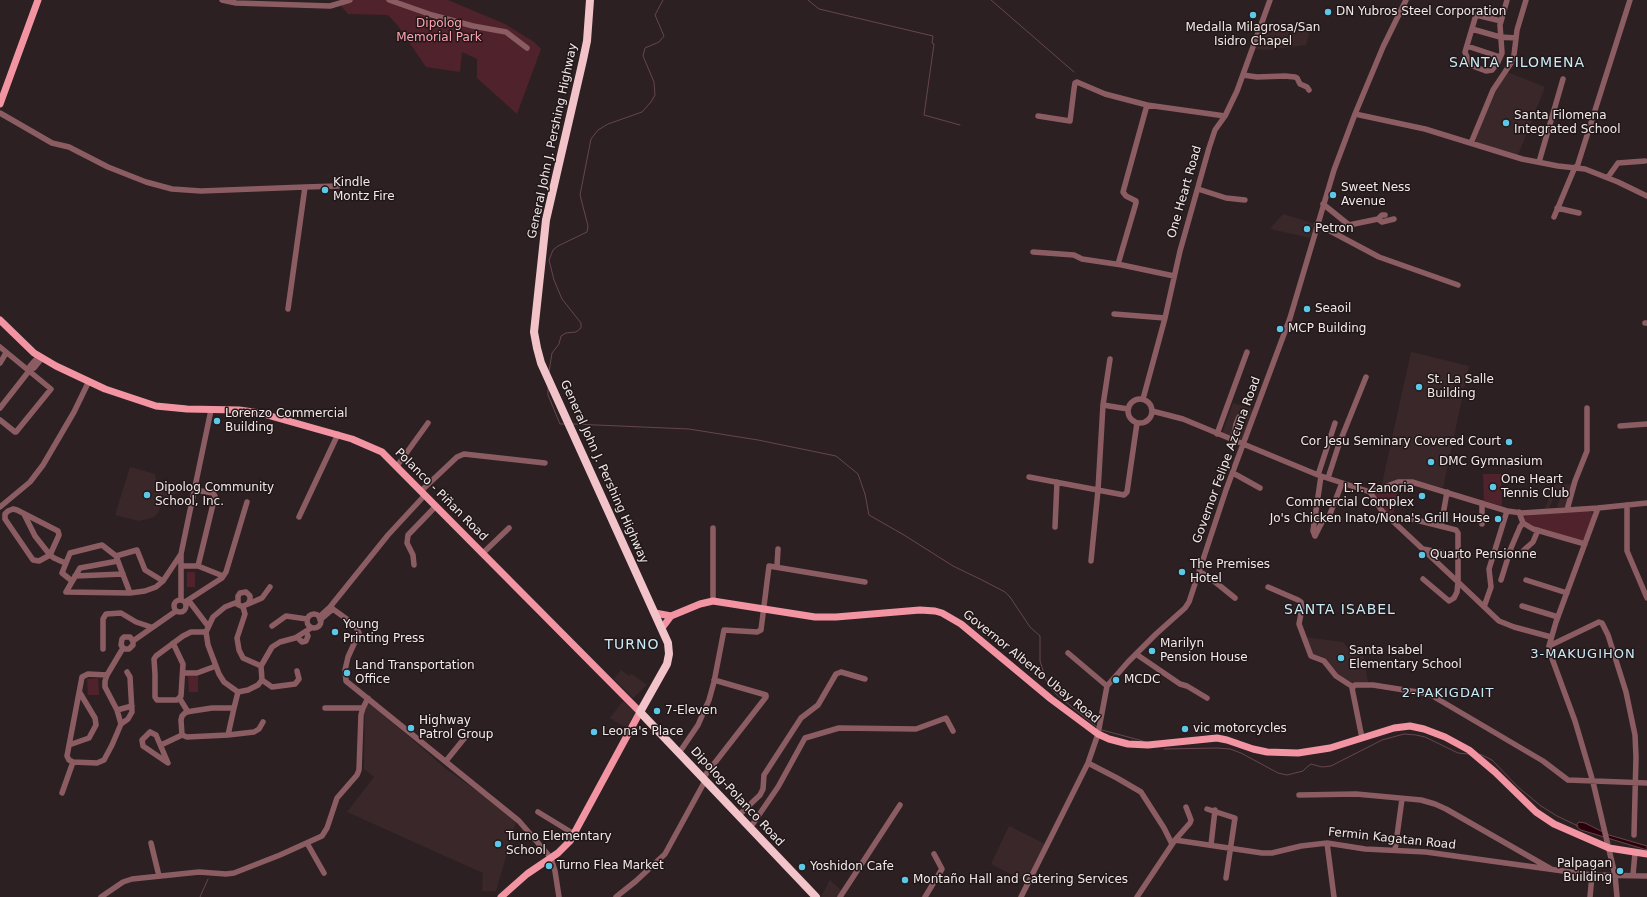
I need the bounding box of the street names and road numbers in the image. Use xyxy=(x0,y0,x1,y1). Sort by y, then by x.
street label: General John J. Pershing Highway xyxy=(525,42,581,240)
street label: One Heart Road xyxy=(1165,144,1205,240)
street label: Governor Felipe Azcuna Road xyxy=(1190,375,1264,545)
street label: General John J. Pershing Highway xyxy=(557,378,651,566)
street label: Polanco - Piñan Road xyxy=(392,446,490,544)
street label: Governor Alberto Ubay Road xyxy=(960,607,1102,727)
street label: Dipolog-Polanco Road xyxy=(687,744,787,850)
street label: Fermin Kagatan Road xyxy=(1327,825,1457,853)

